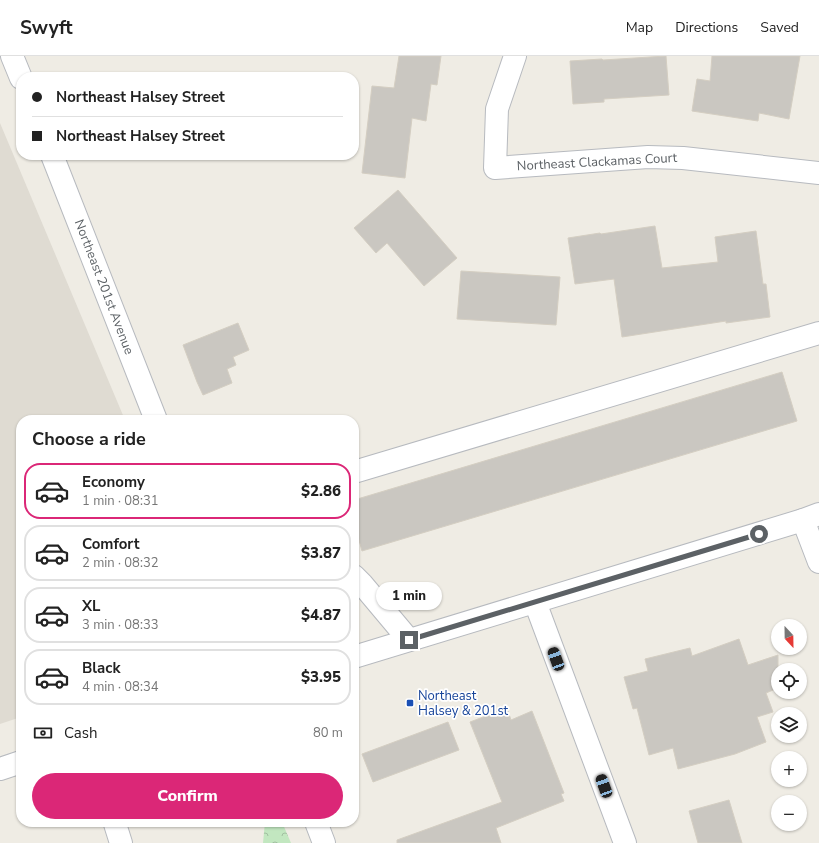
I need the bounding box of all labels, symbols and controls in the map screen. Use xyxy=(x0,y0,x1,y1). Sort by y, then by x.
text: Swyft xyxy=(20,15,73,41)
text: Map xyxy=(626,18,653,37)
text: Directions xyxy=(675,18,738,37)
text: Saved xyxy=(760,18,799,37)
text: Northeast Halsey Street xyxy=(56,87,225,107)
text: Northeast Halsey Street xyxy=(56,126,225,146)
street label: Northeast Clackamas Court xyxy=(516,149,678,175)
street label: Northeast 201st Avenue xyxy=(70,217,138,357)
text: Choose a ride xyxy=(32,427,146,451)
text: Economy xyxy=(82,472,145,492)
icon: car xyxy=(34,473,70,509)
text: $2.86 xyxy=(301,481,341,501)
text: 1 min · 08:31 xyxy=(82,492,158,510)
route start xyxy=(750,525,768,543)
text: Comfort xyxy=(82,534,139,554)
icon: car xyxy=(34,535,70,571)
text: $3.87 xyxy=(301,543,341,563)
text: 2 min · 08:32 xyxy=(82,554,158,572)
callout: 1 min xyxy=(376,582,442,610)
text: 1 min xyxy=(392,587,426,605)
text: XL xyxy=(82,596,101,616)
icon: car xyxy=(34,597,70,633)
text: $4.87 xyxy=(301,605,341,625)
text: 3 min · 08:33 xyxy=(82,616,158,634)
north arrow xyxy=(771,619,807,655)
map controls xyxy=(771,619,807,831)
route end xyxy=(400,631,418,649)
car xyxy=(546,646,566,672)
text: Black xyxy=(82,658,120,678)
icon: car xyxy=(34,659,70,695)
button: locate xyxy=(771,663,807,699)
text: $3.95 xyxy=(301,667,341,687)
text: 4 min · 08:34 xyxy=(82,678,158,696)
place label: Northeast Halsey & 201st xyxy=(418,687,509,720)
marker: Northeast Halsey & 201st xyxy=(405,698,415,708)
button: layers xyxy=(771,707,807,743)
icon: cash xyxy=(32,722,54,744)
text: Cash xyxy=(64,723,98,743)
text: 80 m xyxy=(313,724,343,742)
button: + xyxy=(771,751,807,787)
button: Confirm xyxy=(32,773,343,819)
car xyxy=(594,773,614,799)
button: − xyxy=(771,795,807,831)

